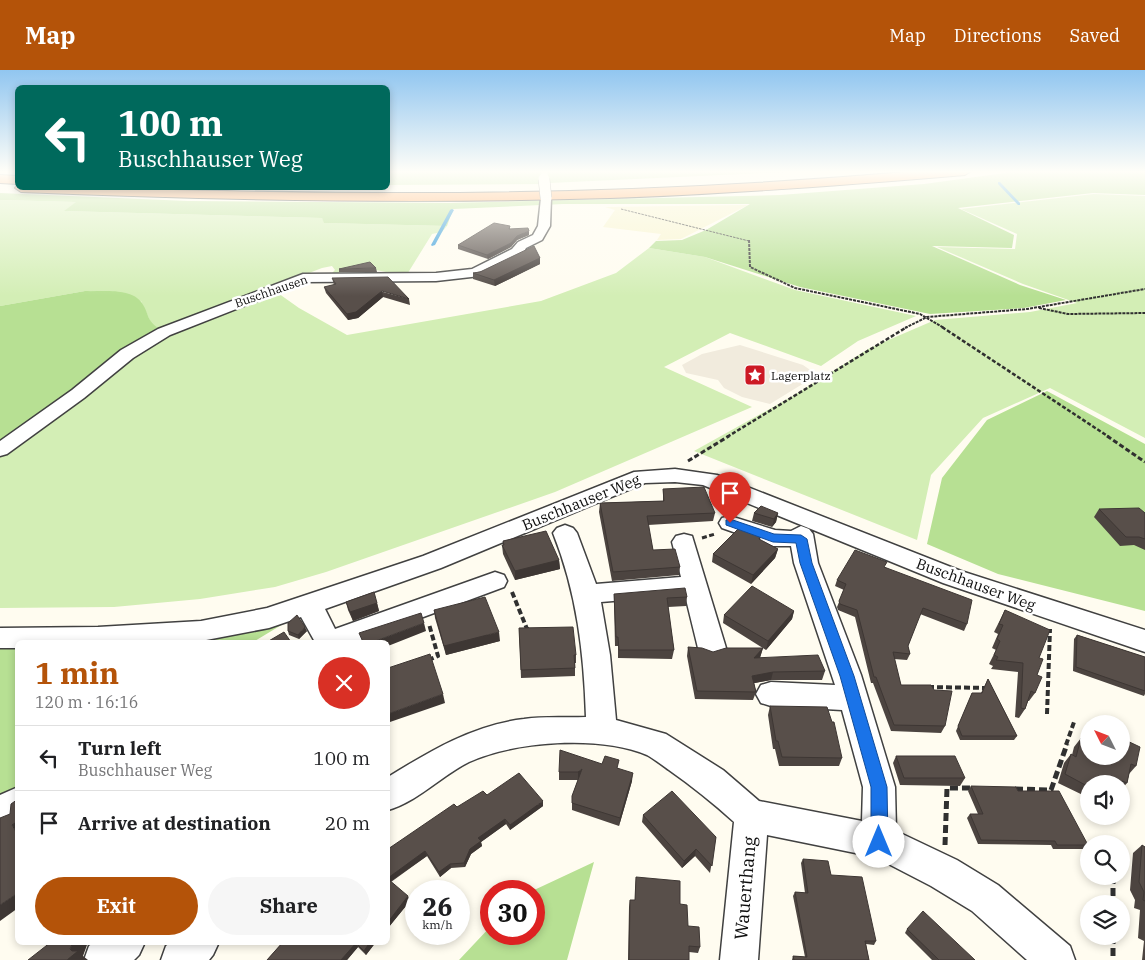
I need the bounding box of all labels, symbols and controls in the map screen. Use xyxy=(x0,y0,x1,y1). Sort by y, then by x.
text: Map xyxy=(25,19,75,51)
text: Map xyxy=(889,24,926,47)
text: Directions xyxy=(954,24,1042,47)
text: Saved xyxy=(1070,24,1120,47)
text: 100 m xyxy=(118,100,223,146)
icon: left xyxy=(35,105,100,170)
text: Buschhauser Weg xyxy=(118,144,303,173)
street label: Buschhausen xyxy=(233,271,310,311)
place icon: Lagerplatz xyxy=(743,363,767,387)
place label: Lagerplatz xyxy=(771,368,831,383)
street label: Buschhauser Weg xyxy=(519,470,643,534)
pin xyxy=(709,472,751,523)
icon: arrive xyxy=(716,479,744,507)
street label: Buschhauser Weg xyxy=(914,554,1038,614)
text: 1 min xyxy=(35,653,119,692)
button: close xyxy=(318,657,370,709)
text: 120 m · 16:16 xyxy=(35,692,138,712)
north arrow xyxy=(1080,715,1130,765)
map controls xyxy=(1080,715,1130,945)
text: Turn left xyxy=(78,736,161,760)
icon: left xyxy=(35,744,63,772)
text: 100 m xyxy=(313,746,370,770)
text: Buschhauser Weg xyxy=(78,760,212,780)
button: sound xyxy=(1080,775,1130,825)
icon: arrive xyxy=(35,809,63,837)
text: Arrive at destination xyxy=(78,811,271,835)
text: 20 m xyxy=(325,811,370,835)
position arrow xyxy=(852,815,904,867)
street label: Wauerthang xyxy=(729,835,761,941)
button: search xyxy=(1080,835,1130,885)
button: Exit xyxy=(35,877,198,935)
button: Share xyxy=(208,877,370,935)
speed limit sign: 30 xyxy=(480,880,545,945)
text: 26 xyxy=(422,890,453,923)
button: layers xyxy=(1080,895,1130,945)
text: km/h xyxy=(422,917,453,932)

